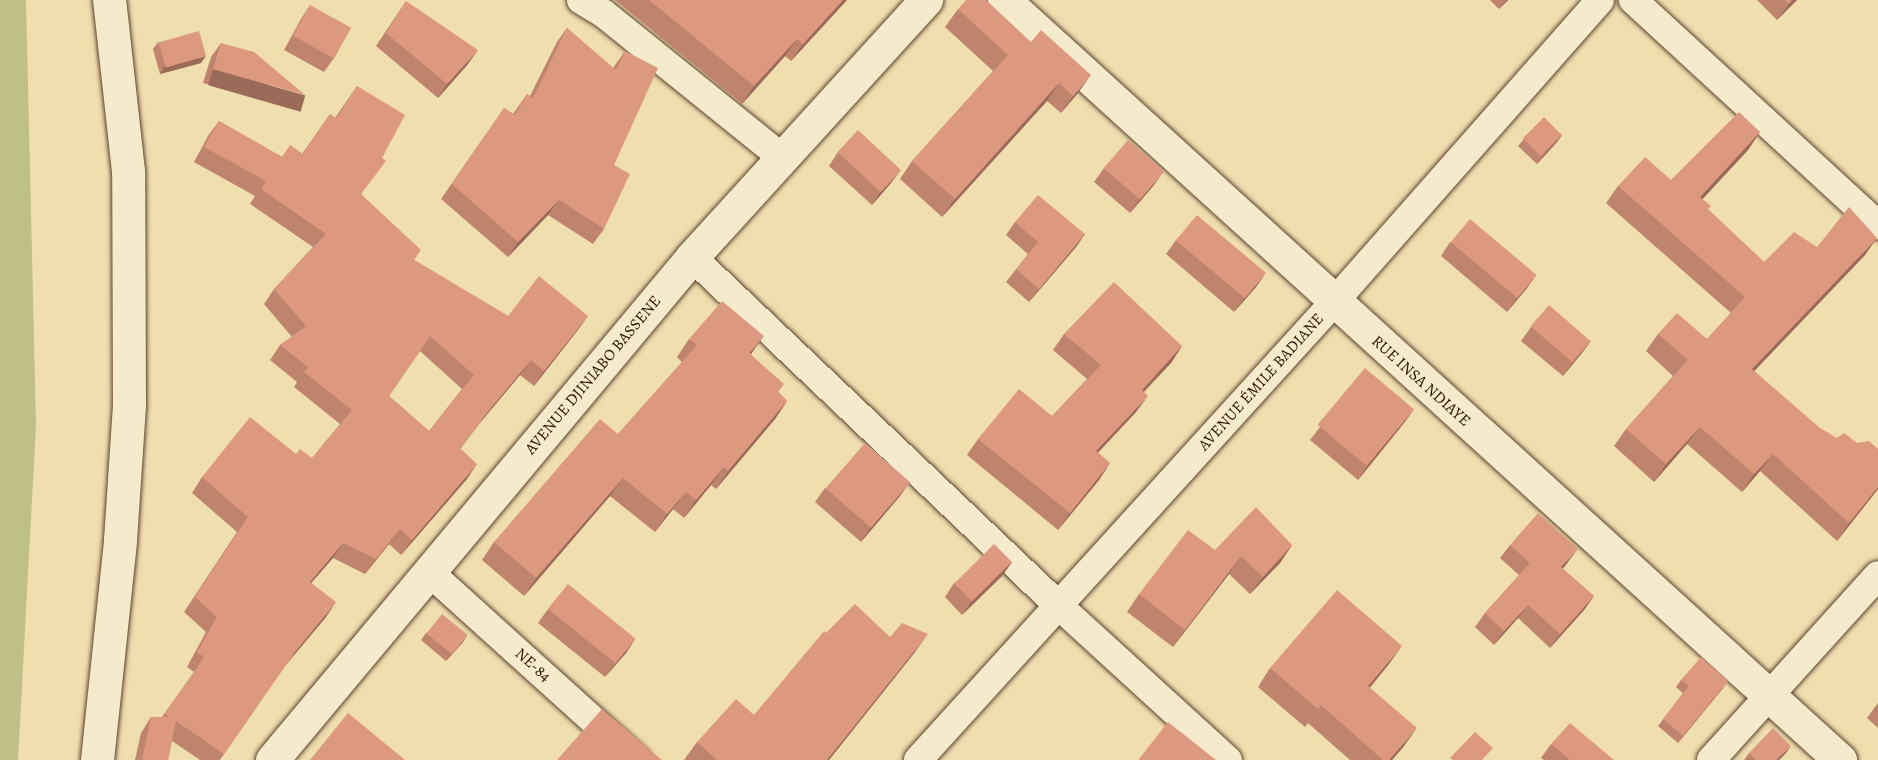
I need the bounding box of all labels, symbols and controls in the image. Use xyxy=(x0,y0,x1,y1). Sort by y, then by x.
street label: AVENUE DJINIABO BASSENE xyxy=(521,292,665,458)
street label: AVENUE ÉMILE BADIANE xyxy=(1194,309,1328,455)
street label: RUE INSA NDIAYE xyxy=(1368,332,1474,430)
street label: NE-84 xyxy=(511,644,555,686)

